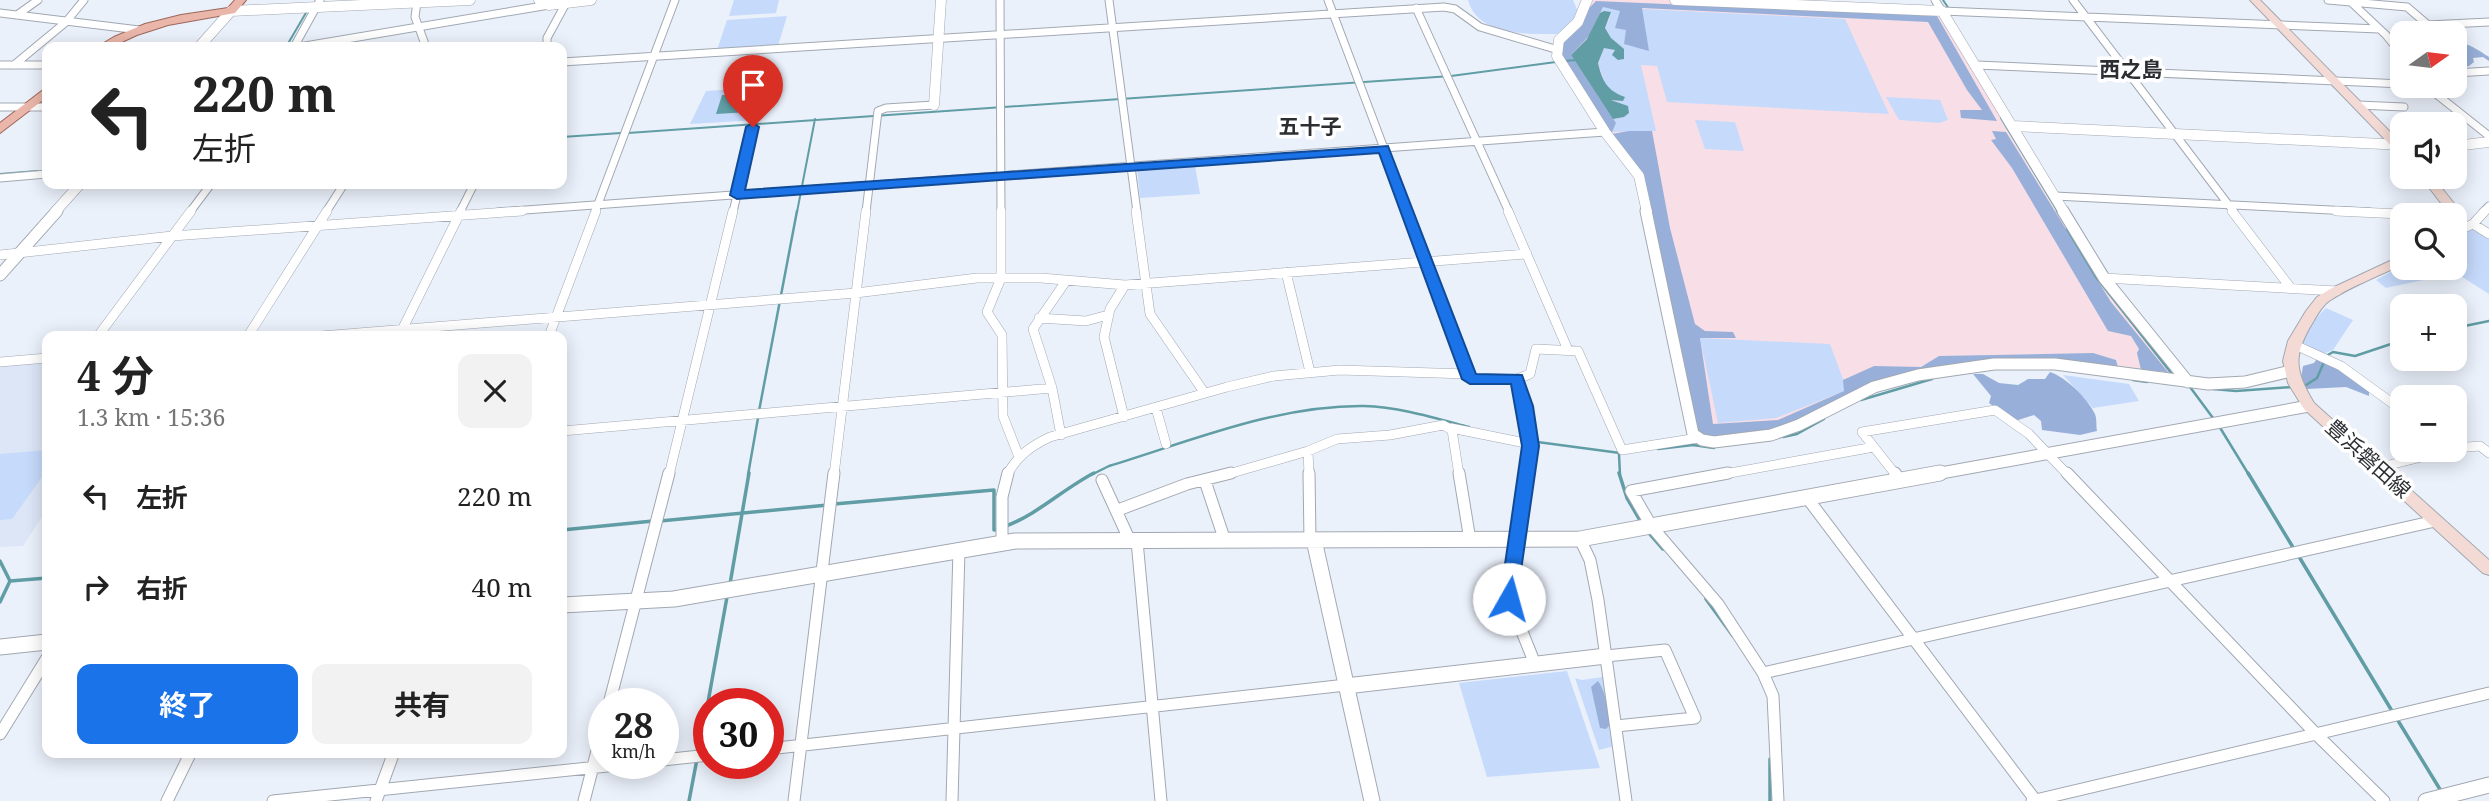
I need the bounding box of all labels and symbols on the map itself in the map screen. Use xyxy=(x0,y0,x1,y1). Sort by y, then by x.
north arrow xyxy=(2390,21,2468,98)
pin xyxy=(723,55,783,127)
district label: 西之島 xyxy=(2100,55,2163,83)
district label: 五十子 xyxy=(1279,112,1342,140)
street label: 豊浜磐田線 xyxy=(2320,413,2417,504)
position arrow xyxy=(1472,562,1546,636)
speed limit sign: 30 xyxy=(693,688,784,779)

